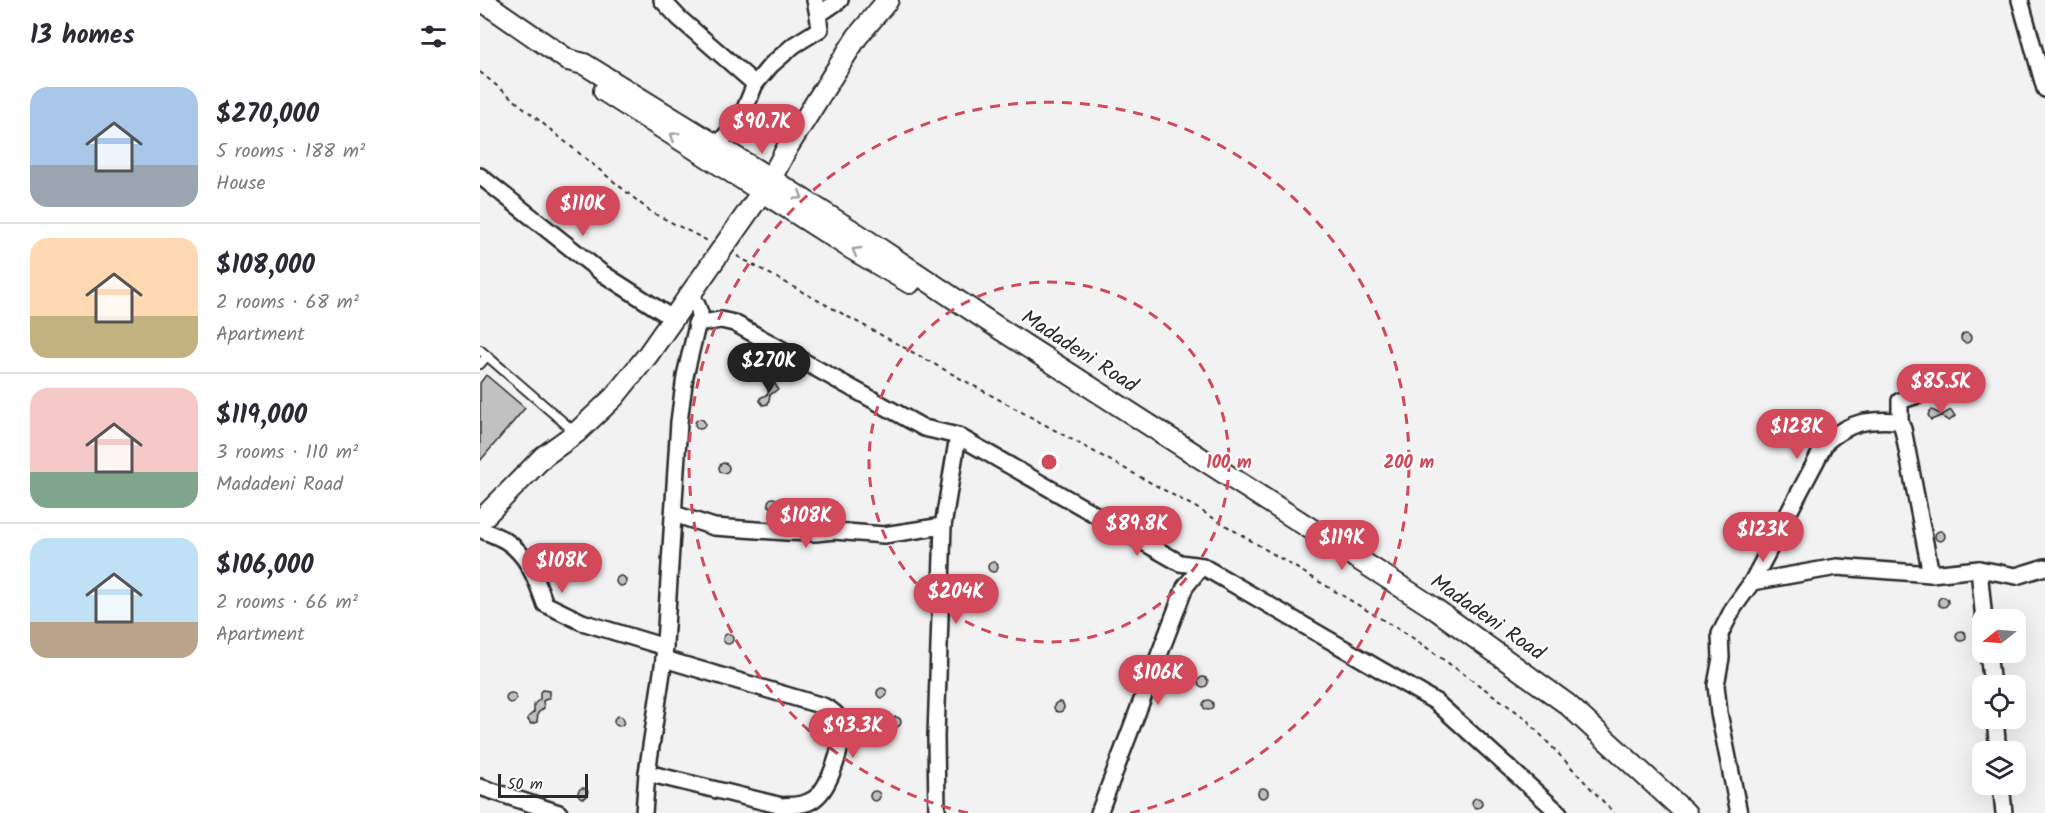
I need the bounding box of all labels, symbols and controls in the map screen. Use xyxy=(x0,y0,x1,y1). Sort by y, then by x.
text: 13 homes xyxy=(30,15,135,57)
icon: filters xyxy=(417,20,450,53)
text: $270,000 xyxy=(216,94,319,136)
pin: $90.7K xyxy=(713,104,811,155)
text: $90.7K xyxy=(733,107,791,139)
icon: home xyxy=(78,111,150,183)
one-way arrow xyxy=(670,132,681,143)
text: 5 rooms · 188 m² xyxy=(216,136,365,168)
text: House xyxy=(216,168,266,200)
pin: $110K xyxy=(541,186,625,237)
text: $110K xyxy=(560,189,606,221)
one-way arrow xyxy=(792,189,803,200)
text: $108,000 xyxy=(216,245,315,287)
one-way arrow xyxy=(852,247,862,259)
icon: home xyxy=(78,262,150,334)
text: 2 rooms · 68 m² xyxy=(216,287,359,319)
street label: Madadeni Road xyxy=(1014,302,1144,402)
text: Apartment xyxy=(216,319,305,351)
pin: $270K xyxy=(727,343,811,394)
text: $270K xyxy=(741,346,797,378)
pin: $85.5K xyxy=(1892,364,1990,415)
text: $85.5K xyxy=(1911,367,1971,399)
text: $119,000 xyxy=(216,395,307,437)
pin: $128K xyxy=(1755,409,1839,460)
icon: home xyxy=(78,412,150,484)
text: $128K xyxy=(1770,412,1824,444)
text: 3 rooms · 110 m² xyxy=(216,437,358,469)
text: 100 m xyxy=(1206,449,1252,478)
text: 200 m xyxy=(1384,449,1435,478)
centre of rings xyxy=(1039,452,1059,472)
text: Madadeni Road xyxy=(216,469,343,501)
pin: $108K xyxy=(764,498,848,549)
text: $108K xyxy=(780,501,832,533)
pin: $89.8K xyxy=(1088,506,1186,557)
text: $89.8K xyxy=(1106,509,1168,541)
pin: $123K xyxy=(1721,512,1805,563)
text: $123K xyxy=(1737,515,1789,547)
pin: $119K xyxy=(1300,520,1384,571)
text: $119K xyxy=(1319,523,1365,555)
pin: $108K xyxy=(520,543,604,594)
text: $106,000 xyxy=(216,545,314,587)
text: $108K xyxy=(536,546,588,578)
icon: home xyxy=(78,562,150,634)
street label: Madadeni Road xyxy=(1423,566,1552,670)
pin: $204K xyxy=(914,574,998,625)
text: $204K xyxy=(928,577,984,609)
text: 2 rooms · 66 m² xyxy=(216,587,358,619)
north arrow xyxy=(1972,609,2026,663)
map controls xyxy=(1972,609,2026,795)
text: Apartment xyxy=(216,619,305,651)
pin: $106K xyxy=(1116,655,1200,706)
text: $106K xyxy=(1132,658,1184,690)
button: locate xyxy=(1972,675,2026,729)
pin: $93.3K xyxy=(804,708,902,759)
text: $93.3K xyxy=(823,711,883,743)
button: layers xyxy=(1972,741,2026,795)
scale bar xyxy=(498,771,588,798)
text: 50 m xyxy=(507,772,543,797)

